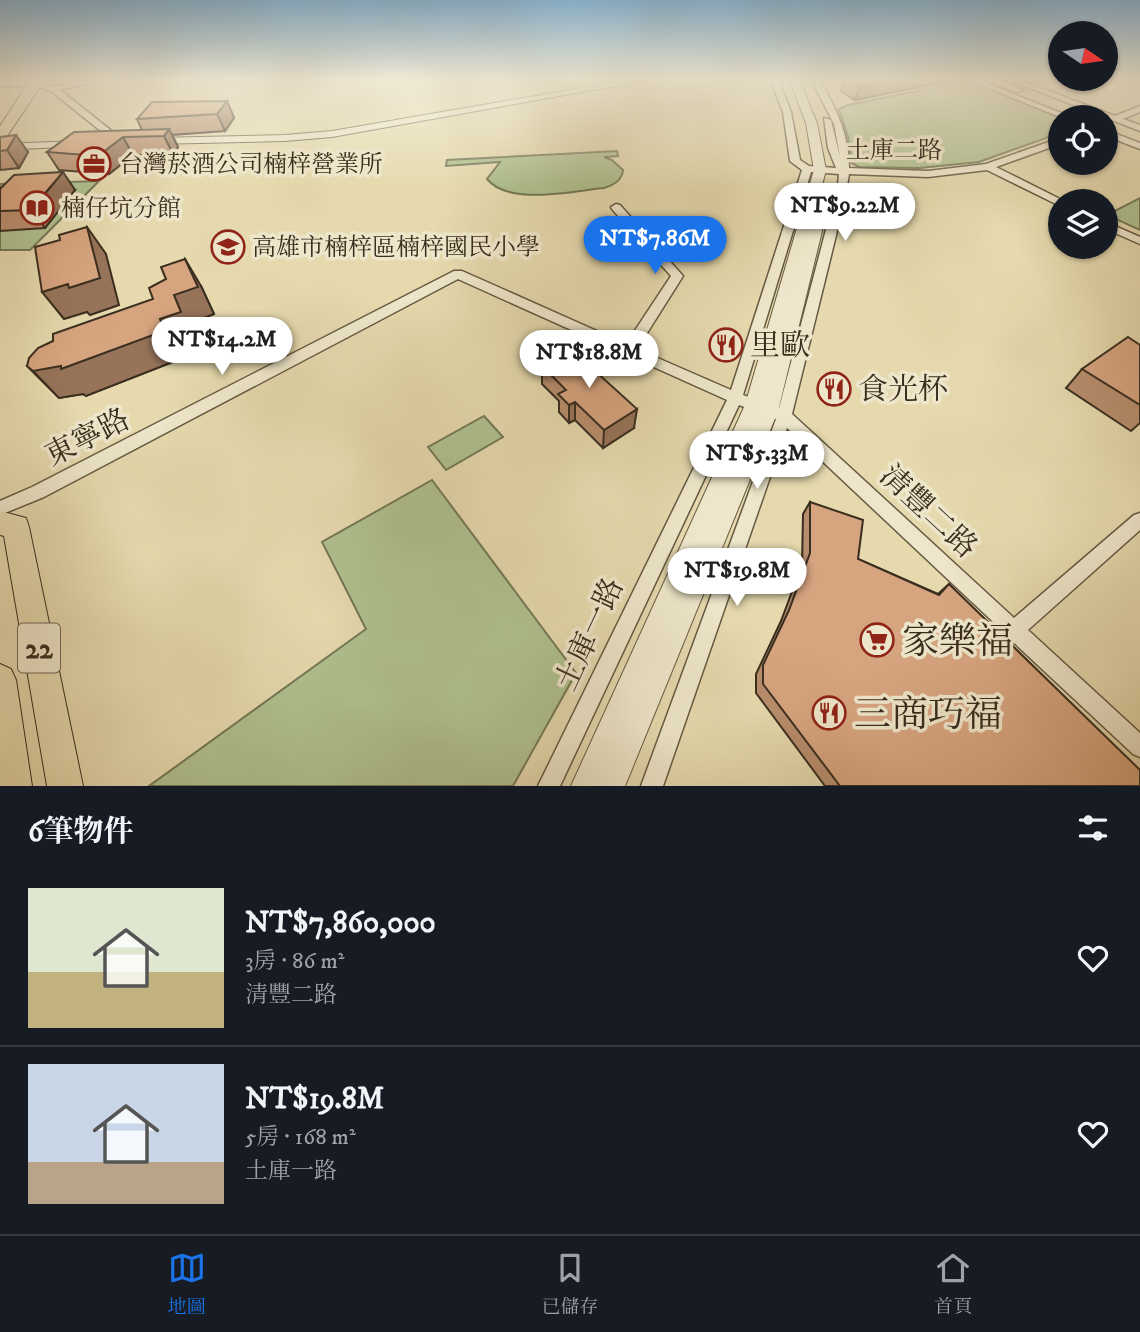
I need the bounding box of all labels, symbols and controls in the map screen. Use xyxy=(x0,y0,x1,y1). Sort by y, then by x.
north arrow xyxy=(1048,21,1118,91)
map controls xyxy=(1048,21,1118,259)
button: locate xyxy=(1048,105,1118,175)
street label: 土庫二路 xyxy=(846,136,942,166)
office icon: 台灣菸酒公司楠梓營業所 xyxy=(75,145,113,183)
place label: 台灣菸酒公司楠梓營業所 xyxy=(119,150,383,180)
pin: NT$9.22M xyxy=(773,184,917,243)
library icon: 楠仔坑分館 xyxy=(18,189,56,227)
button: layers xyxy=(1048,189,1118,259)
text: NT$9.22M xyxy=(790,191,900,220)
place label: 楠仔坑分館 xyxy=(61,194,181,224)
pin: NT$7.86M xyxy=(583,216,727,276)
text: NT$7.86M xyxy=(600,224,710,253)
school or university icon: 高雄市楠梓區楠梓國民小學 xyxy=(209,228,247,266)
place label: 高雄市楠梓區楠梓國民小學 xyxy=(252,233,540,263)
pin: NT$14.2M xyxy=(150,318,294,377)
text: NT$14.2M xyxy=(168,325,276,354)
restaurant icon: 里歐 xyxy=(707,326,745,364)
place label: 里歐 xyxy=(750,328,810,365)
pin: NT$18.8M xyxy=(517,330,661,390)
text: NT$18.8M xyxy=(536,338,642,367)
restaurant icon: 食光杯 xyxy=(815,370,853,408)
place label: 食光杯 xyxy=(858,372,948,409)
street label: 東寧路 xyxy=(39,401,136,475)
pin: NT$5.33M xyxy=(685,432,829,491)
text: NT$5.33M xyxy=(705,439,809,468)
street label: 清豐二路 xyxy=(871,458,984,567)
pin: NT$19.8M xyxy=(665,548,809,608)
text: NT$19.8M xyxy=(684,556,790,585)
street label: 土庫一路 xyxy=(548,572,632,697)
place label: 家樂福 xyxy=(902,619,1013,666)
supermarket icon: 家樂福 xyxy=(858,621,896,659)
road number: 22 xyxy=(18,624,60,672)
place label: 三商巧福 xyxy=(854,692,1002,739)
restaurant icon: 三商巧福 xyxy=(810,694,848,732)
icon: filters xyxy=(1074,809,1112,847)
text: 6筆物件 xyxy=(28,814,134,851)
text: NT$7,860,000 xyxy=(245,905,436,942)
icon: home xyxy=(84,916,168,1000)
icon: heart xyxy=(1074,939,1112,977)
text: 3房 · 86 m² xyxy=(245,947,344,976)
text: 清豐二路 xyxy=(245,981,337,1010)
text: NT$19.8M xyxy=(245,1081,384,1118)
icon: home xyxy=(84,1092,168,1176)
icon: heart xyxy=(1074,1115,1112,1153)
text: 5房 · 168 m² xyxy=(245,1123,356,1152)
text: 土庫一路 xyxy=(245,1157,337,1186)
tab: 地圖 xyxy=(168,1249,206,1319)
tab: 已儲存 xyxy=(541,1249,598,1319)
tab: 首頁 xyxy=(934,1249,972,1319)

